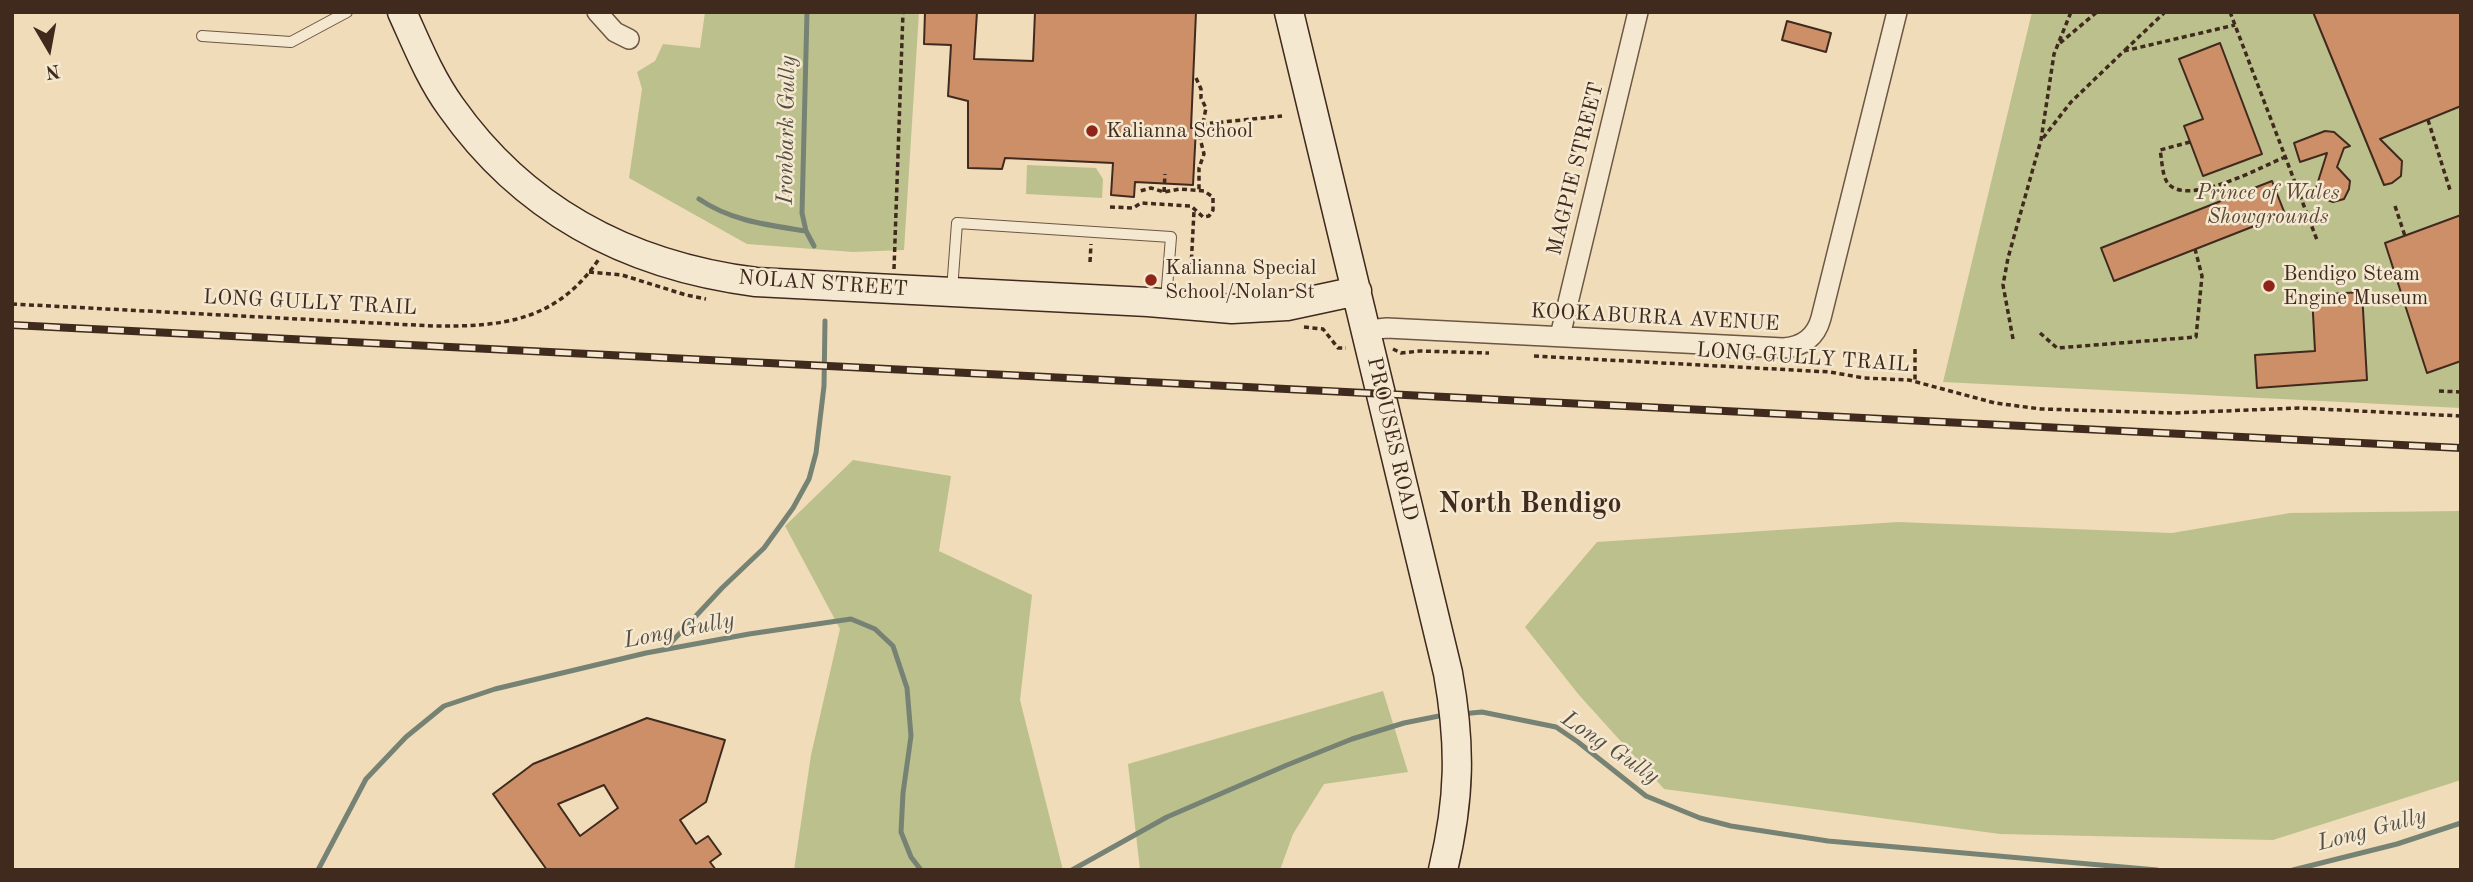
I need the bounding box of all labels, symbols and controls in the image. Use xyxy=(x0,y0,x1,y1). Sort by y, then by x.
north arrow xyxy=(14,14,84,84)
water label: Ironbark Gully xyxy=(772,55,802,205)
text: N xyxy=(44,60,62,81)
street label: MAGPIE STREET xyxy=(1542,80,1610,258)
place label: Kalianna School xyxy=(1106,118,1253,144)
marker: Kalianna School xyxy=(1084,123,1100,139)
park label: Prince of Wales Showgrounds xyxy=(2196,180,2340,230)
place label: Kalianna Special School/Nolan St xyxy=(1165,255,1316,305)
place label: Bendigo Steam Engine Museum xyxy=(2283,261,2428,311)
street label: NOLAN STREET xyxy=(737,265,909,303)
marker: Kalianna Special School/Nolan St xyxy=(1143,272,1159,288)
marker: Bendigo Steam Engine Museum xyxy=(2261,278,2277,294)
street label: LONG GULLY TRAIL xyxy=(202,285,418,321)
street label: KOOKABURRA AVENUE xyxy=(1530,299,1780,337)
street label: LONG GULLY TRAIL xyxy=(1695,338,1911,378)
street label: PROUSES ROAD xyxy=(1361,355,1423,523)
district label: North Bendigo xyxy=(1438,488,1622,522)
water label: Long Gully xyxy=(621,607,737,655)
water label: Long Gully xyxy=(1556,705,1664,791)
water label: Long Gully xyxy=(2314,802,2430,858)

